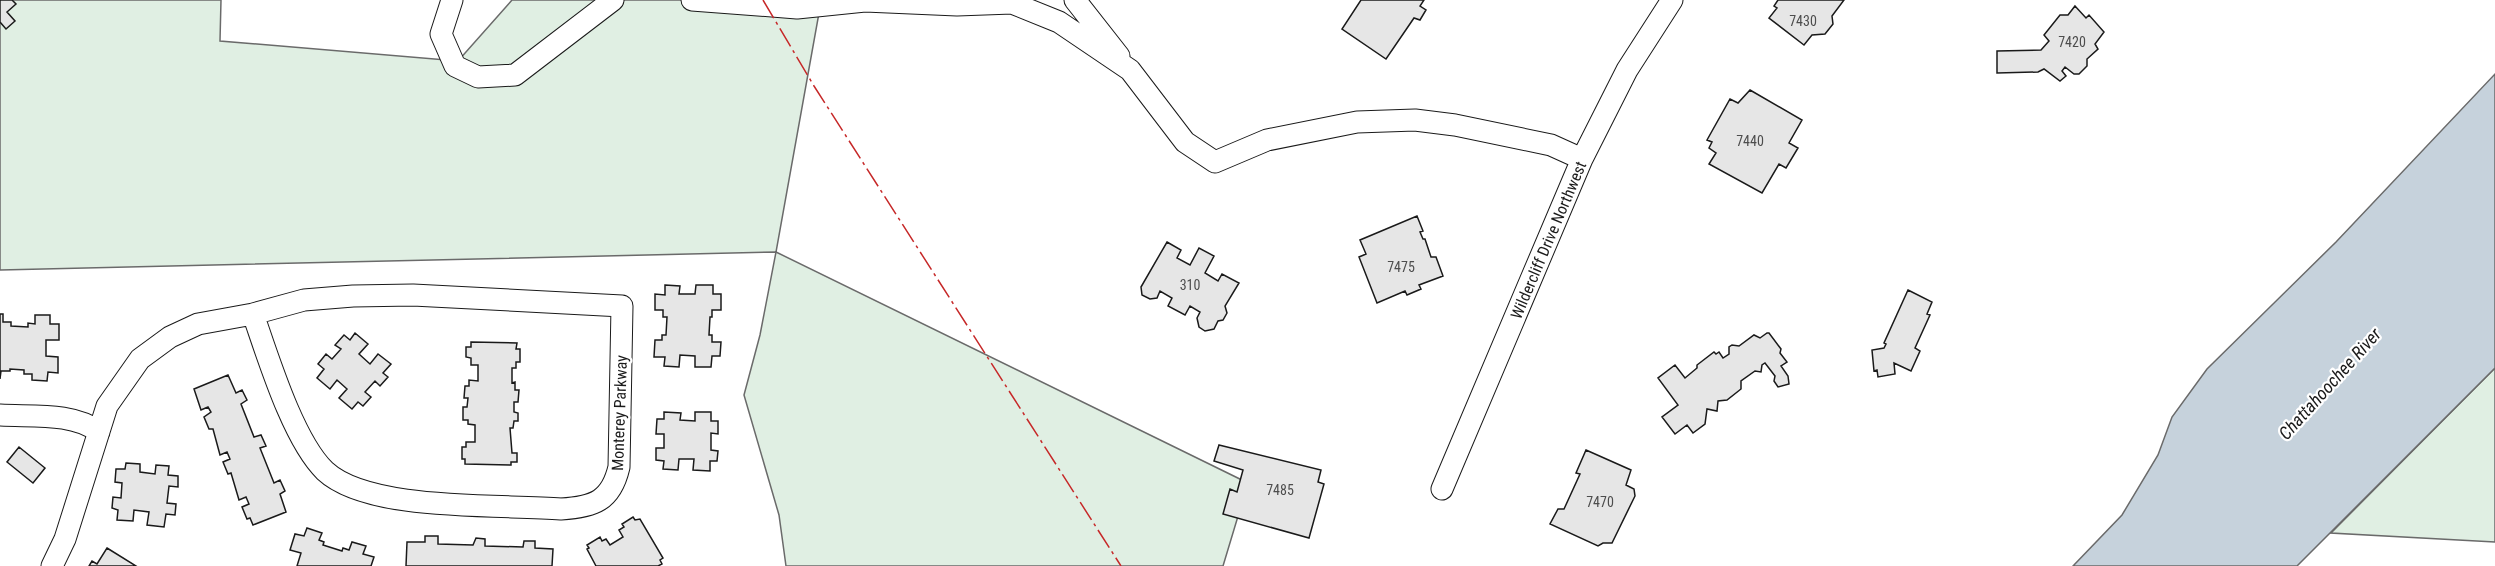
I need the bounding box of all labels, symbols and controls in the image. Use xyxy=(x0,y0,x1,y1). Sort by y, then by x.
house number: 7430 xyxy=(1789,13,1817,29)
house number: 7420 xyxy=(2058,34,2086,50)
house number: 7440 xyxy=(1736,133,1764,149)
street label: Wildercliff Drive Northwest xyxy=(1507,158,1590,322)
house number: 7475 xyxy=(1387,259,1415,275)
house number: 310 xyxy=(1180,277,1200,293)
water label: Chattahoochee River xyxy=(2274,323,2386,444)
street label: Monterey Parkway xyxy=(608,355,631,471)
house number: 7485 xyxy=(1266,482,1294,498)
house number: 7470 xyxy=(1586,494,1614,510)

